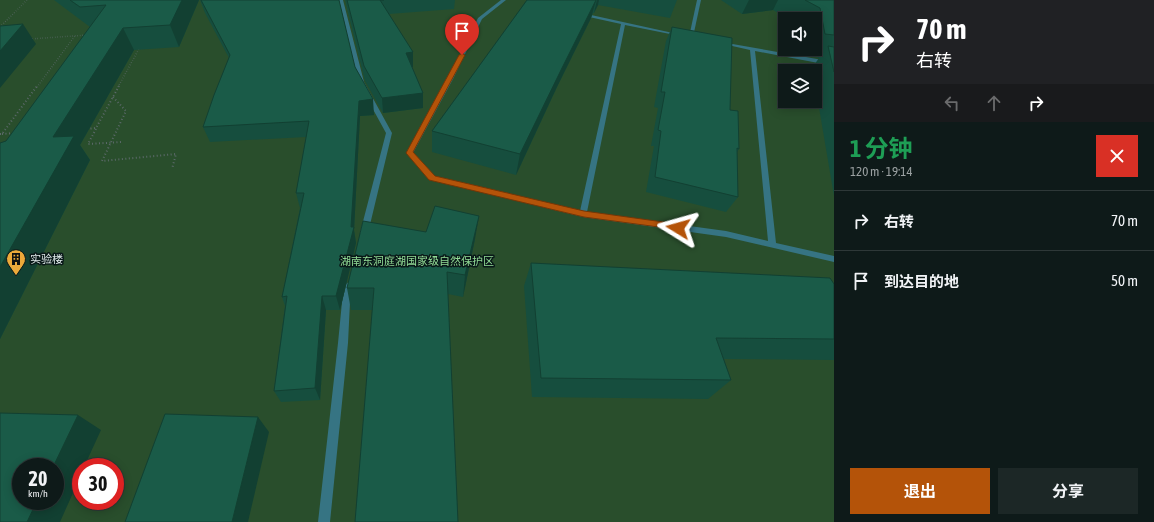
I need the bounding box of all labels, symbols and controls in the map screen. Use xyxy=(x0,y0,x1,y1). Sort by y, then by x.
map controls xyxy=(778,12,822,108)
button: sound xyxy=(778,12,822,56)
text: 70 m xyxy=(916,13,966,45)
pin xyxy=(445,14,479,55)
icon: right xyxy=(850,16,902,68)
icon: arrive xyxy=(451,20,473,42)
text: 右转 xyxy=(916,50,952,71)
button: layers xyxy=(778,64,822,108)
icon: left xyxy=(941,92,963,114)
icon: ahead xyxy=(983,92,1005,114)
icon: right xyxy=(1025,92,1047,114)
text: 1 分钟 xyxy=(850,135,913,162)
button: close xyxy=(1096,135,1138,177)
text: 120 m · 19:14 xyxy=(850,164,913,179)
position arrow xyxy=(657,207,699,249)
icon: right xyxy=(850,210,872,232)
text: 70 m xyxy=(1111,212,1138,229)
text: 右转 xyxy=(884,213,914,230)
building icon: 实验楼 xyxy=(5,248,27,276)
place label: 实验楼 xyxy=(30,253,63,265)
park label: 湖南东洞庭湖国家级自然保护区 xyxy=(340,255,494,267)
icon: arrive xyxy=(850,270,872,292)
text: 50 m xyxy=(1111,272,1138,289)
text: 到达目的地 xyxy=(884,273,959,290)
speed limit sign: 30 xyxy=(72,458,124,510)
text: 20 xyxy=(29,467,47,490)
button: 退出 xyxy=(850,468,990,514)
button: 分享 xyxy=(998,468,1138,514)
text: km/h xyxy=(28,488,48,499)

